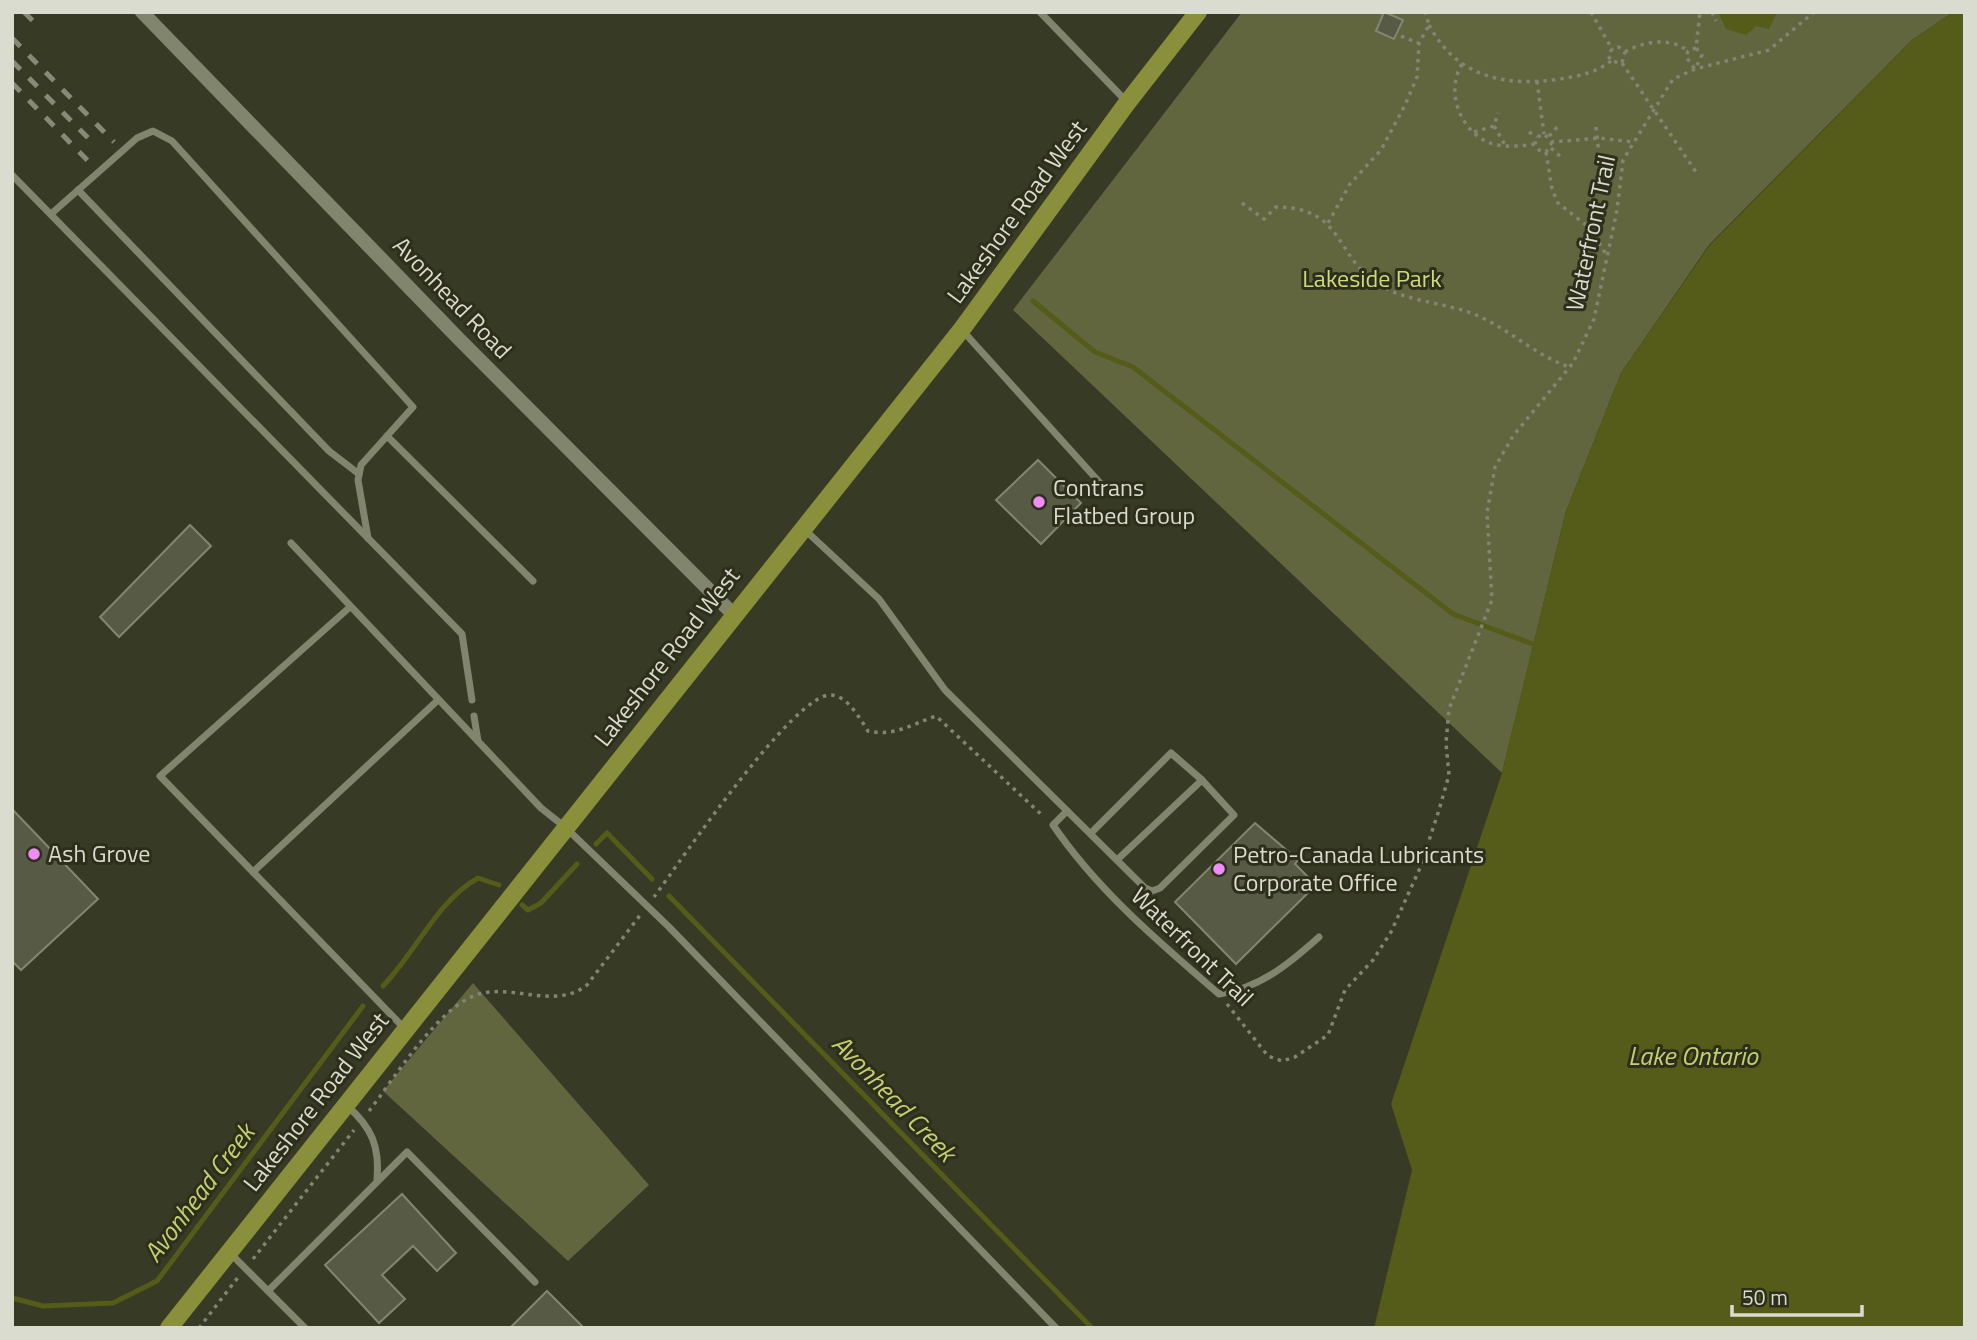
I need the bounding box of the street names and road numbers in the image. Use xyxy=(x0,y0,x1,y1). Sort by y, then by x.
street label: Lakeshore Road West xyxy=(937,112,1095,310)
street label: Waterfront Trail xyxy=(1556,151,1624,314)
street label: Avonhead Road xyxy=(385,228,520,367)
street label: Lakeshore Road West xyxy=(585,559,748,754)
street label: Waterfront Trail xyxy=(1123,878,1262,1014)
street label: Lakeshore Road West xyxy=(234,1004,397,1199)

